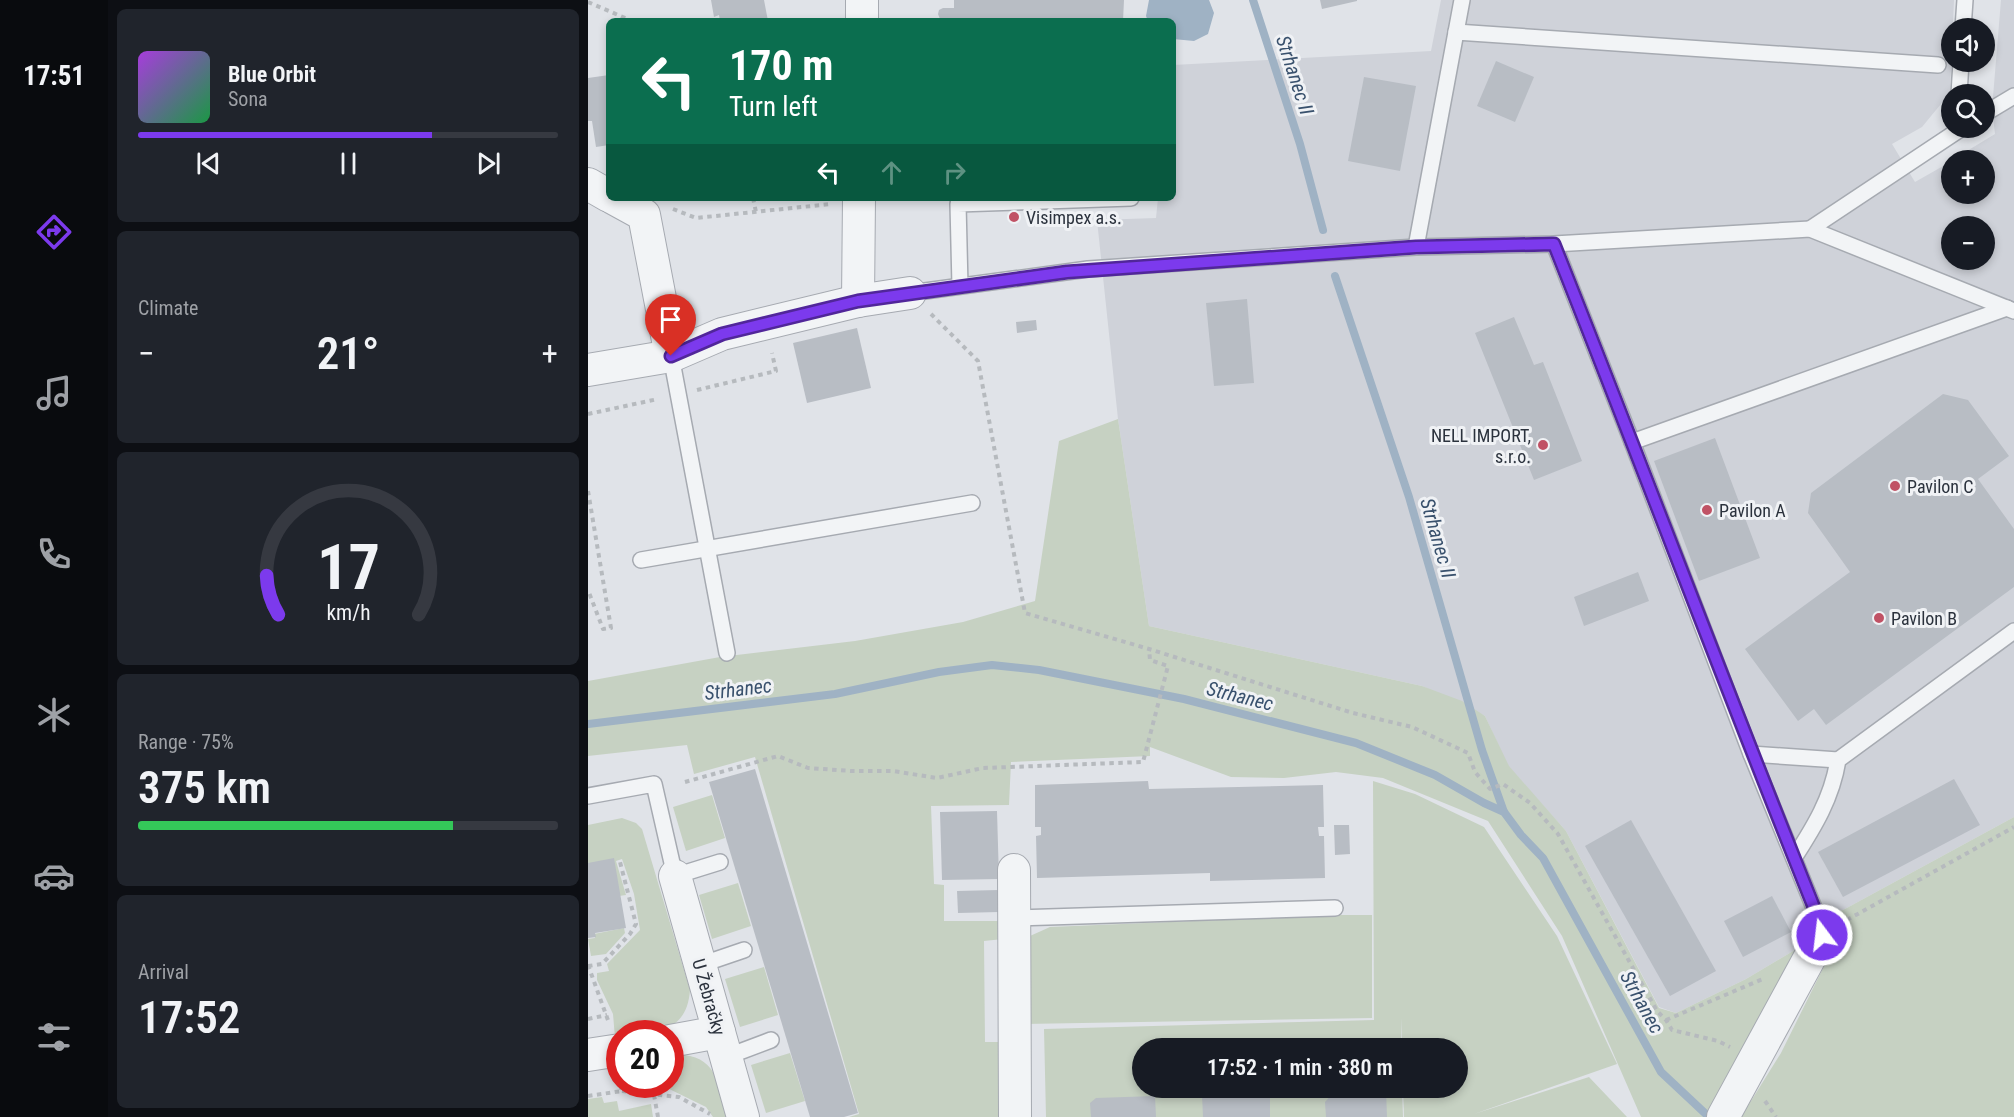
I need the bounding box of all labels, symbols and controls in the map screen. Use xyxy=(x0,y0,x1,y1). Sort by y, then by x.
map controls xyxy=(1941,18,1995,270)
button: sound xyxy=(1941,18,1995,72)
water label: Strhanec II xyxy=(1271,32,1319,118)
text: 170 m xyxy=(729,41,834,90)
icon: left xyxy=(630,42,708,120)
text: 17:51 xyxy=(23,60,85,92)
text: Blue Orbit xyxy=(228,62,316,87)
button: search xyxy=(1941,84,1995,138)
text: Sona xyxy=(228,87,268,111)
text: Turn left xyxy=(729,91,818,123)
icon: previous xyxy=(192,147,225,180)
icon: pause xyxy=(332,147,365,180)
icon: next xyxy=(472,147,505,180)
button: + xyxy=(1941,150,1995,204)
icon: left xyxy=(812,156,845,189)
icon: ahead xyxy=(875,156,908,189)
icon: right xyxy=(938,156,971,189)
place label: Visimpex a.s. xyxy=(1026,207,1122,228)
marker: Visimpex a.s. xyxy=(1007,210,1021,224)
icon: directions xyxy=(33,211,75,253)
button: − xyxy=(1941,216,1995,270)
pin xyxy=(645,294,696,356)
text: Climate xyxy=(138,296,198,320)
icon: arrive xyxy=(654,303,687,336)
text: 21° xyxy=(317,327,379,380)
text: − xyxy=(138,334,155,373)
text: + xyxy=(542,334,558,373)
icon: music xyxy=(33,372,75,414)
place label: NELL IMPORT, s.r.o. xyxy=(1431,425,1531,467)
marker: NELL IMPORT, s.r.o. xyxy=(1536,438,1550,452)
place label: Pavilon C xyxy=(1907,476,1973,497)
marker: Pavilon C xyxy=(1888,479,1902,493)
water label: Strhanec II xyxy=(1415,495,1461,581)
place label: Pavilon A xyxy=(1719,500,1786,521)
marker: Pavilon A xyxy=(1700,503,1714,517)
text: 17 xyxy=(316,532,380,605)
icon: phone xyxy=(33,533,75,575)
text: km/h xyxy=(326,601,370,626)
place label: Pavilon B xyxy=(1891,608,1957,629)
marker: Pavilon B xyxy=(1872,611,1886,625)
water label: Strhanec xyxy=(703,673,773,705)
water label: Strhanec xyxy=(1204,676,1276,716)
icon: climate xyxy=(33,694,75,736)
text: Range · 75% xyxy=(138,730,234,754)
text: 375 km xyxy=(138,761,271,814)
icon: car xyxy=(33,855,75,897)
position arrow xyxy=(1790,903,1854,967)
street label: U Žebračky xyxy=(688,956,730,1038)
text: Arrival xyxy=(138,960,189,984)
water label: Strhanec xyxy=(1615,967,1669,1038)
text: 17:52 xyxy=(138,991,240,1044)
icon: filters xyxy=(33,1016,75,1058)
speed limit sign: 20 xyxy=(606,1020,684,1098)
text: 17:52 · 1 min · 380 m xyxy=(1207,1055,1393,1080)

